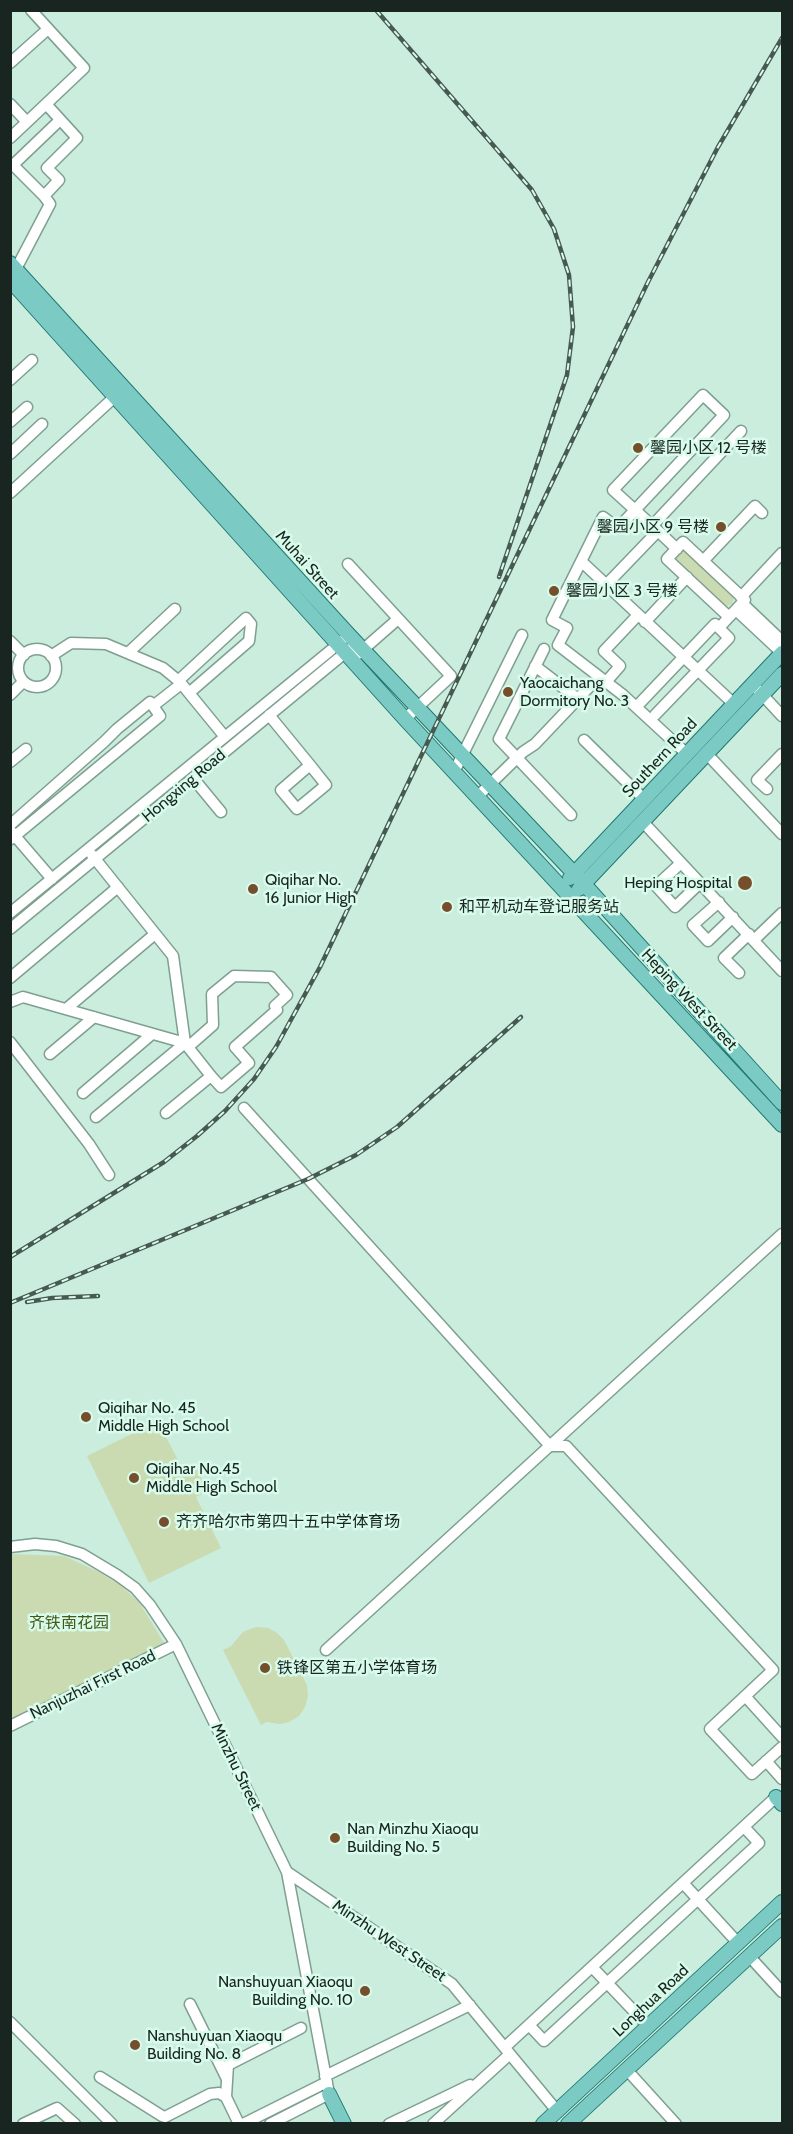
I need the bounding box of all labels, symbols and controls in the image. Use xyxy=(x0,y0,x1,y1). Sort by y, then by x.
place label: 馨园小区 12 号楼 xyxy=(650,438,767,458)
marker: 馨园小区 12 号楼 xyxy=(631,441,645,455)
place label: 馨园小区 9 号楼 xyxy=(597,517,709,537)
marker: 馨园小区 9 号楼 xyxy=(714,520,728,534)
street label: Muhai Street xyxy=(271,527,343,603)
place label: 馨园小区 3 号楼 xyxy=(566,581,678,601)
marker: 馨园小区 3 号楼 xyxy=(547,584,561,598)
place label: Yaocaichang Dormitory No. 3 xyxy=(520,673,629,711)
marker: Yaocaichang Dormitory No. 3 xyxy=(501,685,515,699)
street label: Southern Road xyxy=(619,714,701,802)
street label: Hongxing Road xyxy=(138,746,230,826)
place label: Qiqihar No. 16 Junior High xyxy=(265,870,356,908)
place label: Heping Hospital xyxy=(624,873,732,893)
marker: Heping Hospital xyxy=(736,874,754,892)
marker: Qiqihar No. 16 Junior High xyxy=(246,882,260,896)
place label: 和平机动车登记服务站 xyxy=(459,897,619,917)
marker: 和平机动车登记服务站 xyxy=(440,900,454,914)
street label: Heping West Street xyxy=(637,945,741,1055)
place label: Qiqihar No. 45 Middle High School xyxy=(98,1398,229,1436)
marker: Qiqihar No. 45 Middle High School xyxy=(79,1410,93,1424)
place label: Qiqihar No.45 Middle High School xyxy=(146,1459,277,1497)
marker: Qiqihar No.45 Middle High School xyxy=(127,1471,141,1485)
place label: 齐齐哈尔市第四十五中学体育场 xyxy=(176,1512,400,1532)
marker: 齐齐哈尔市第四十五中学体育场 xyxy=(157,1515,171,1529)
park label: 齐铁南花园 xyxy=(29,1613,109,1633)
street label: Nanjuzhai First Road xyxy=(27,1646,159,1724)
place label: 铁锋区第五小学体育场 xyxy=(277,1658,437,1678)
marker: 铁锋区第五小学体育场 xyxy=(258,1661,272,1675)
street label: Minzhu Street xyxy=(207,1720,265,1814)
place label: Nan Minzhu Xiaoqu Building No. 5 xyxy=(347,1819,479,1857)
marker: Nan Minzhu Xiaoqu Building No. 5 xyxy=(328,1831,342,1845)
street label: Minzhu West Street xyxy=(329,1896,449,1986)
street label: Longhua Road xyxy=(609,1961,693,2041)
place label: Nanshuyuan Xiaoqu Building No. 10 xyxy=(218,1972,353,2010)
marker: Nanshuyuan Xiaoqu Building No. 10 xyxy=(358,1984,372,1998)
place label: Nanshuyuan Xiaoqu Building No. 8 xyxy=(147,2026,282,2064)
marker: Nanshuyuan Xiaoqu Building No. 8 xyxy=(128,2038,142,2052)

